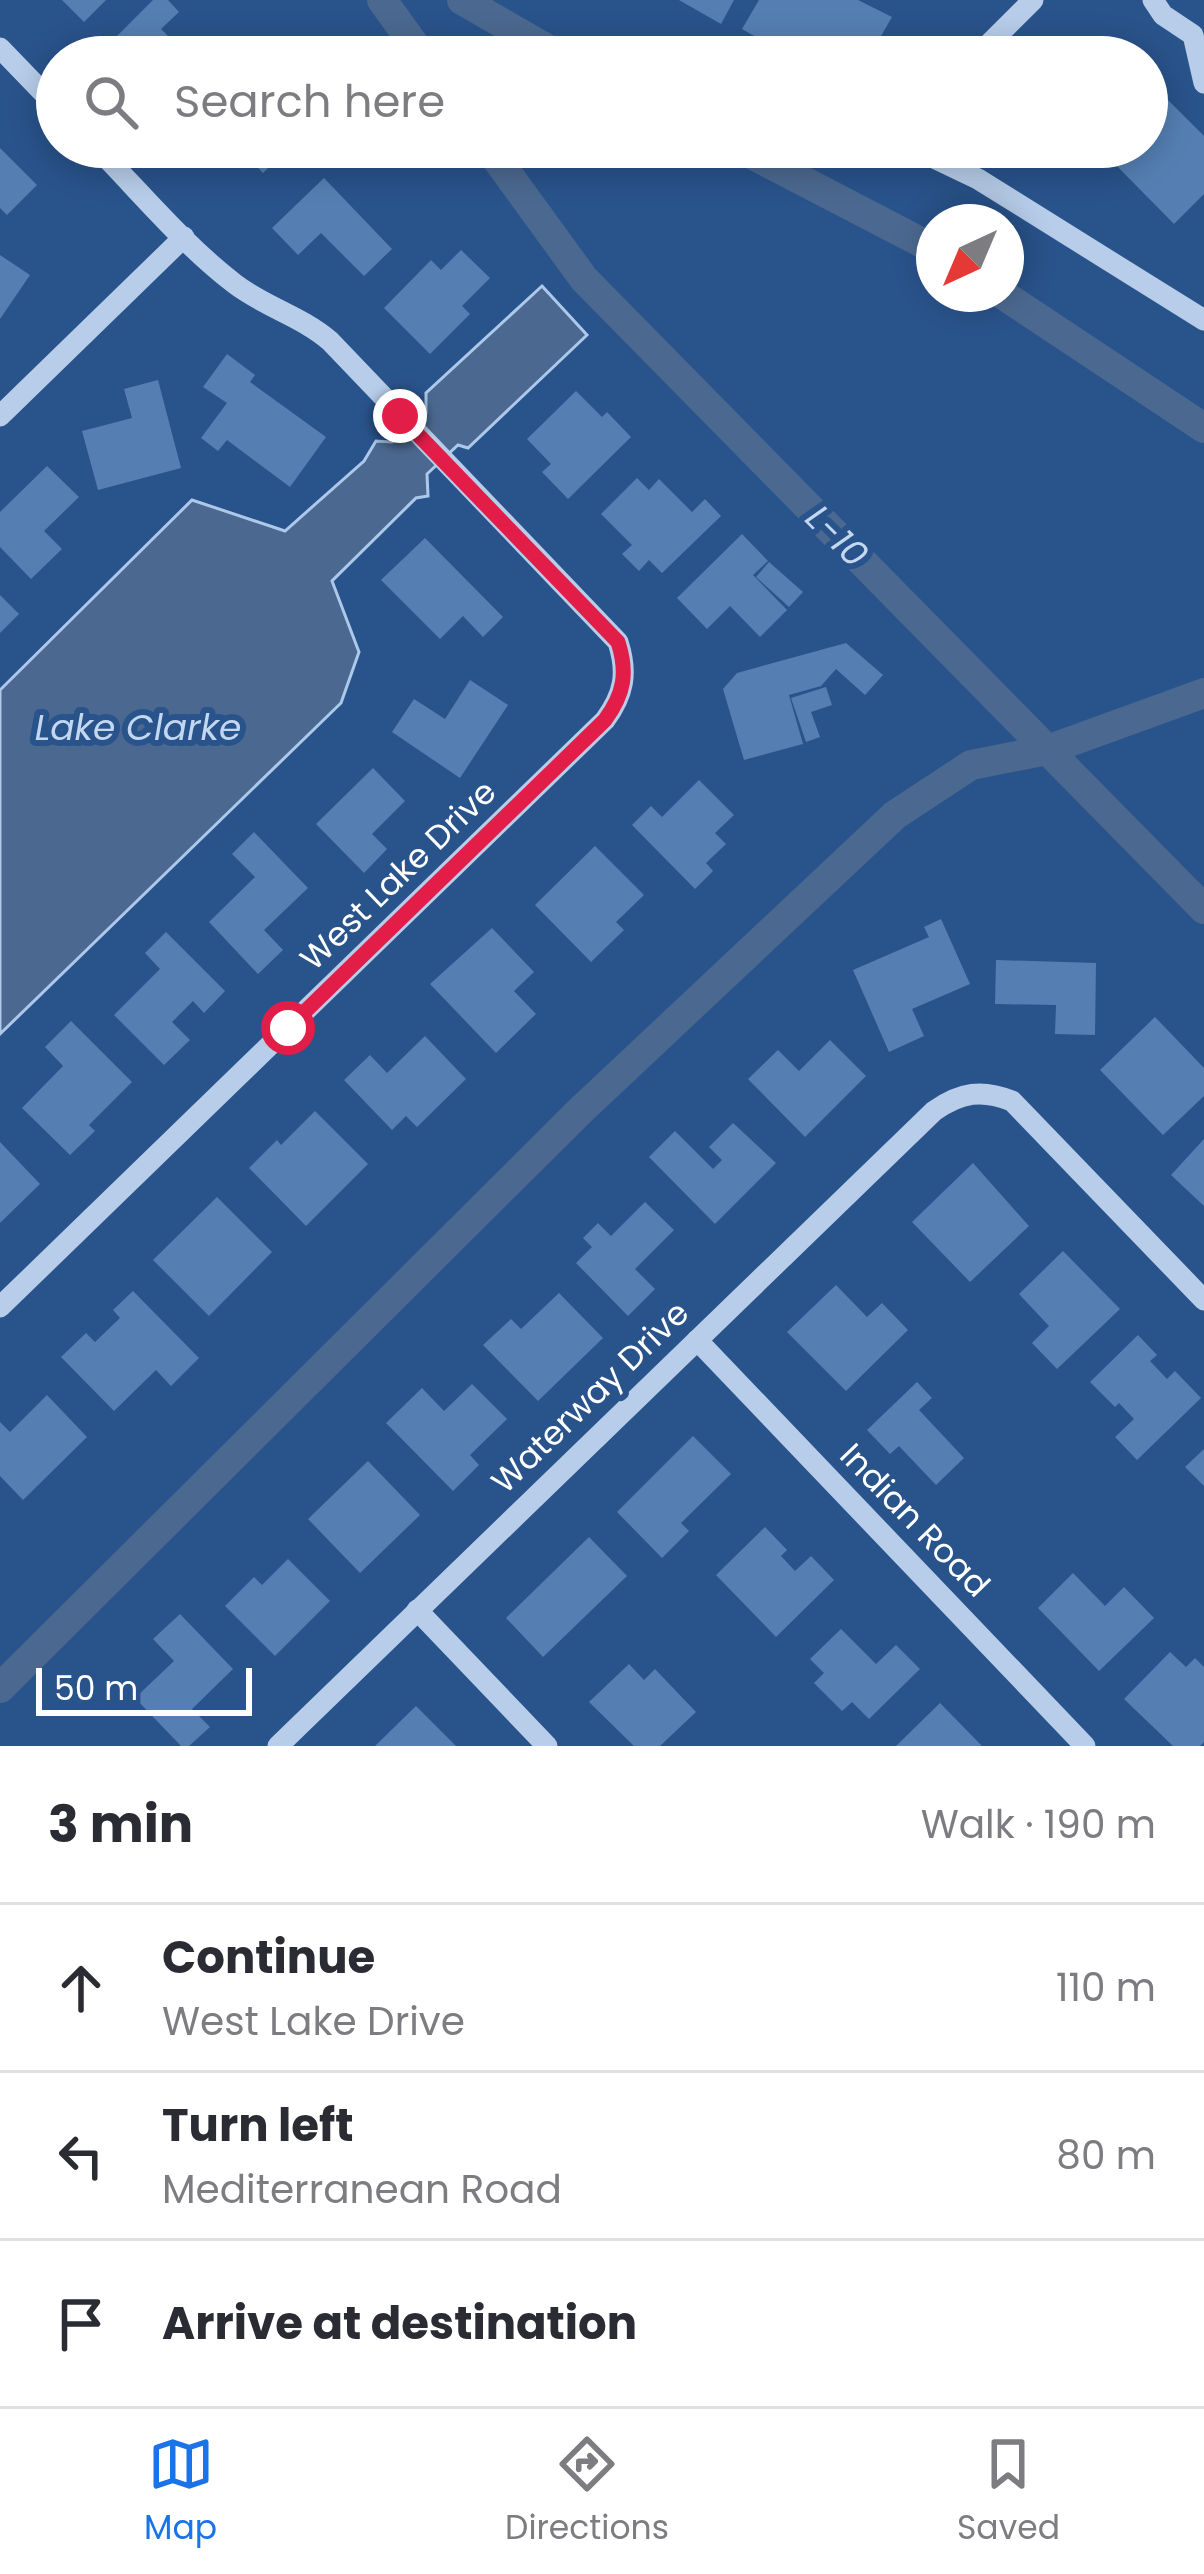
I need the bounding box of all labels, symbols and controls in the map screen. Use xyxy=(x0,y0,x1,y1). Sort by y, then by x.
search box xyxy=(36,36,1168,168)
icon: search xyxy=(78,69,144,135)
text: Search here xyxy=(174,70,445,133)
north arrow xyxy=(916,204,1024,312)
route end xyxy=(373,389,427,443)
water label: L-10 xyxy=(794,493,880,579)
water label: Lake Clarke xyxy=(35,702,241,753)
street label: West Lake Drive xyxy=(289,769,507,981)
route start xyxy=(261,1001,315,1055)
street label: Waterway Drive xyxy=(481,1290,699,1504)
street label: Indian Road xyxy=(829,1433,1001,1607)
scale bar xyxy=(36,1662,252,1715)
text: 50 m xyxy=(54,1665,138,1712)
text: 3 min xyxy=(48,1788,193,1860)
text: Walk · 190 m xyxy=(921,1797,1156,1852)
text: Continue xyxy=(162,1926,375,1989)
icon: ahead xyxy=(48,1955,114,2021)
text: 110 m xyxy=(1056,1960,1156,2015)
text: West Lake Drive xyxy=(162,1994,465,2049)
text: Turn left xyxy=(162,2094,354,2157)
icon: left xyxy=(48,2123,114,2189)
text: 80 m xyxy=(1056,2128,1156,2183)
text: Mediterranean Road xyxy=(162,2162,562,2217)
icon: arrive xyxy=(48,2291,114,2357)
text: Arrive at destination xyxy=(162,2292,637,2355)
tab: Map xyxy=(144,2431,217,2553)
tab: Directions xyxy=(505,2431,669,2553)
tab: Saved xyxy=(957,2431,1060,2553)

